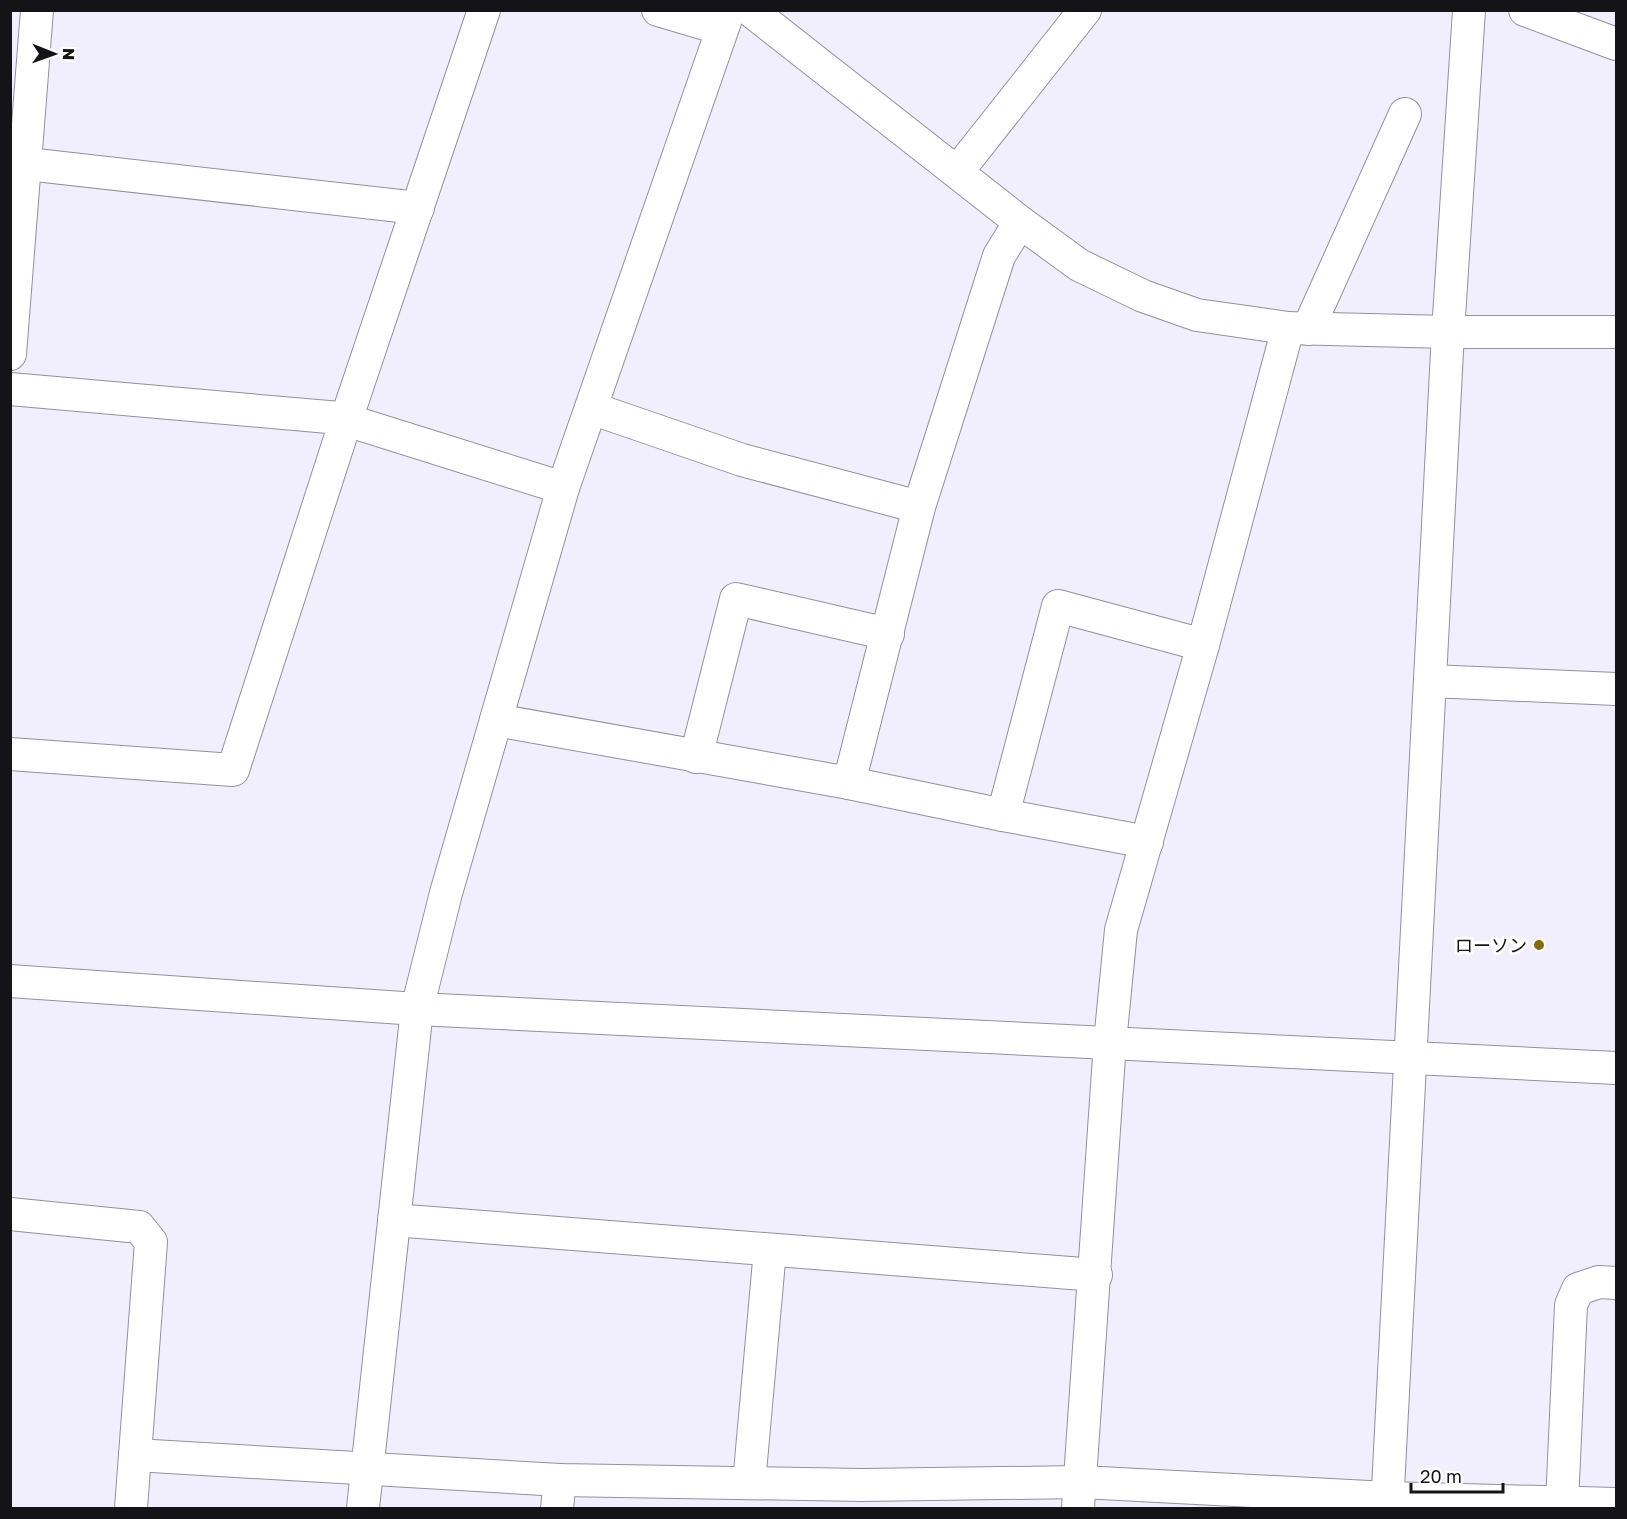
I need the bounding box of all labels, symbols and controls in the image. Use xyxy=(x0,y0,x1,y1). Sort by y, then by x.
north arrow xyxy=(24,24,84,84)
text: N xyxy=(59,48,79,61)
place label: ローソン xyxy=(1455,934,1527,956)
marker: ローソン xyxy=(1532,938,1546,952)
scale bar xyxy=(1411,1456,1502,1494)
text: 20 m xyxy=(1420,1465,1462,1487)

